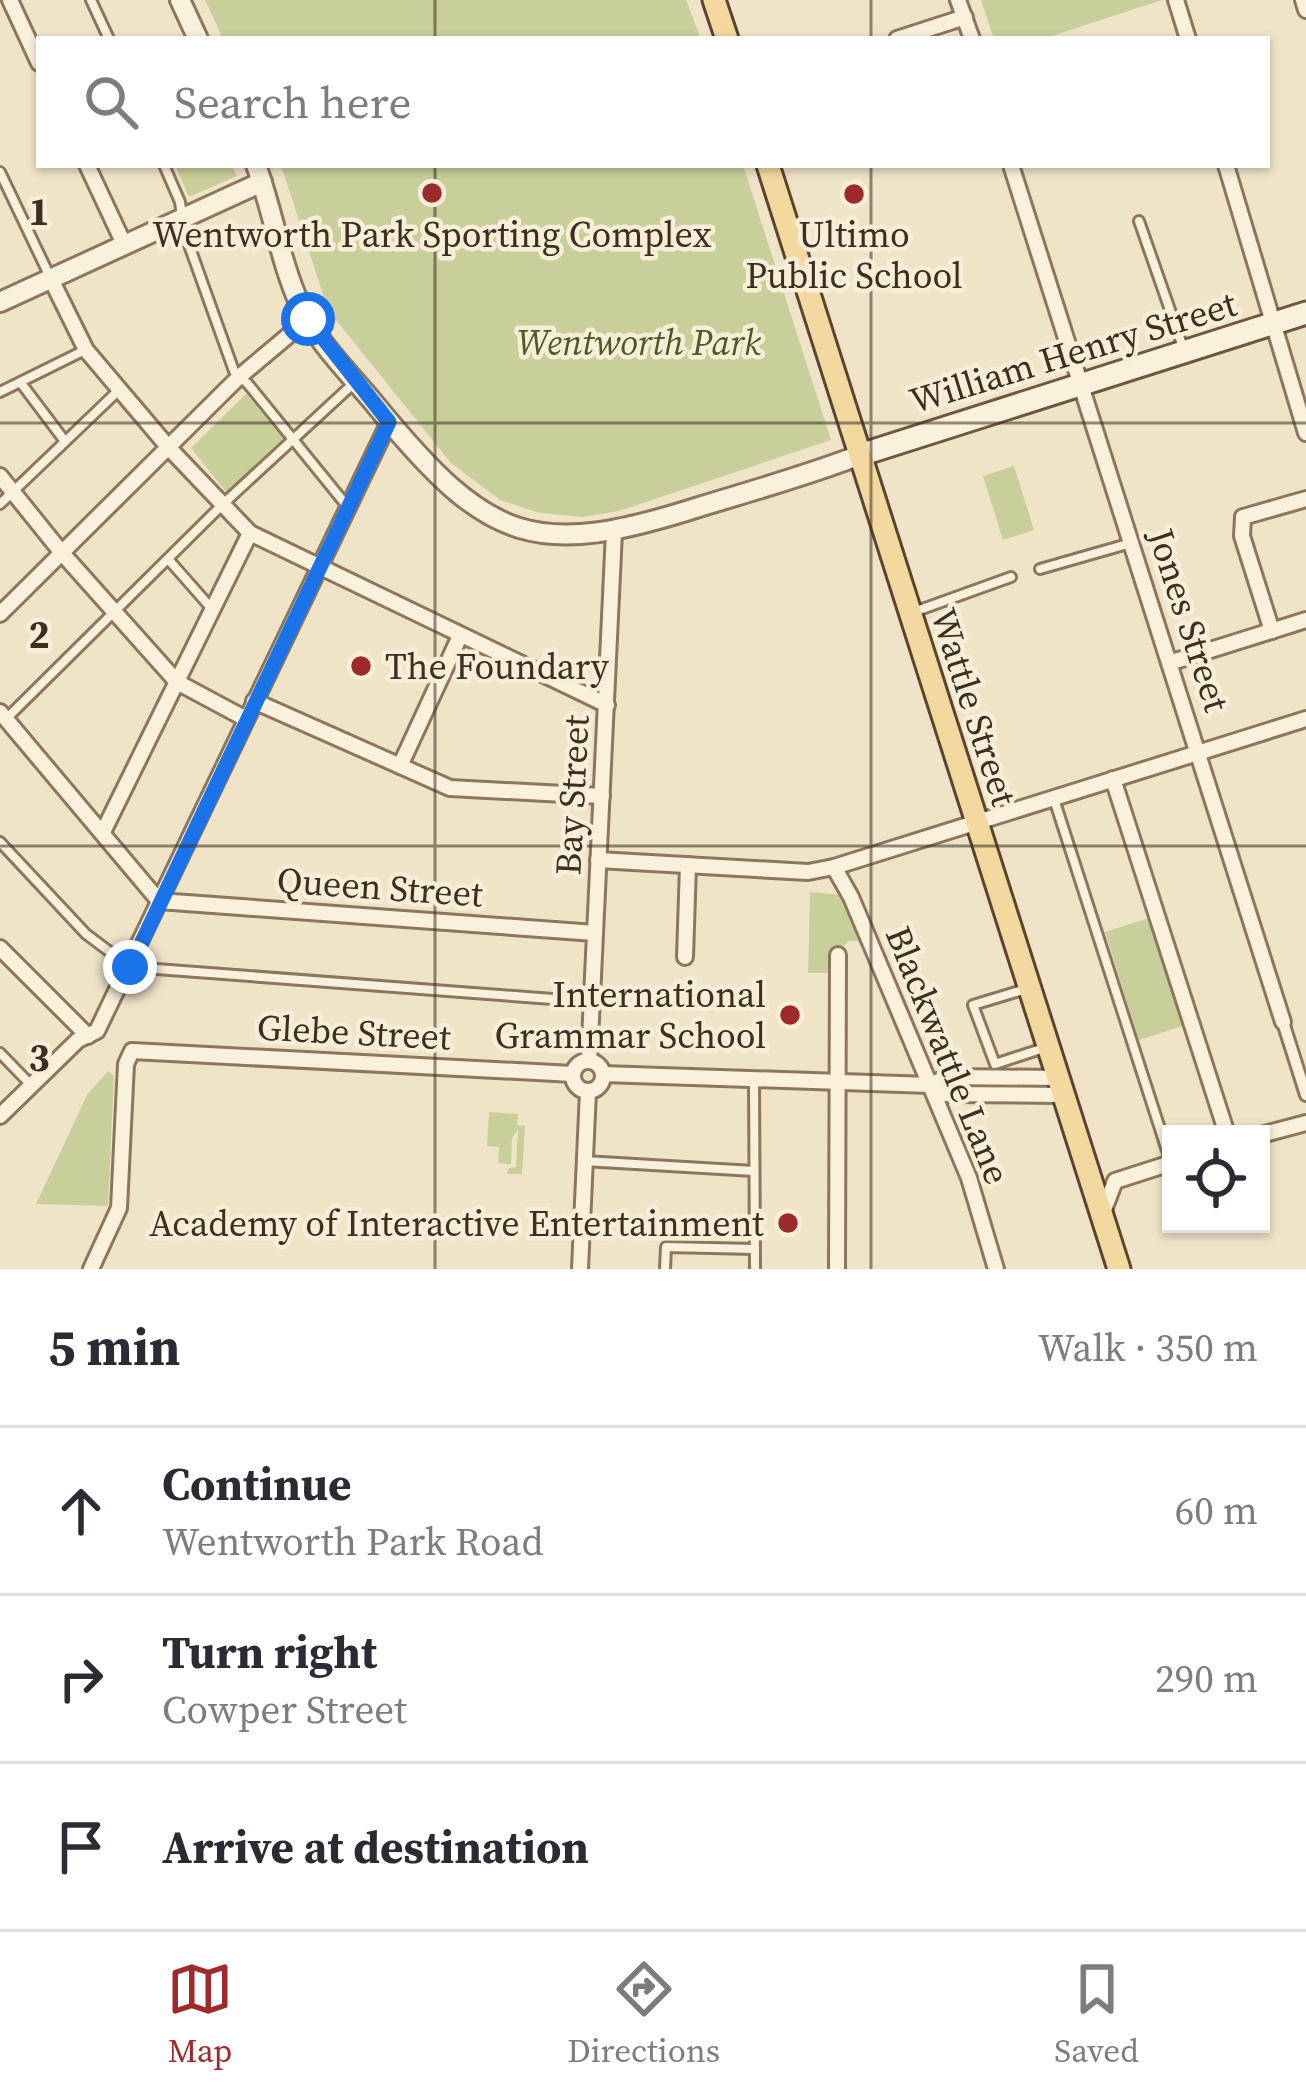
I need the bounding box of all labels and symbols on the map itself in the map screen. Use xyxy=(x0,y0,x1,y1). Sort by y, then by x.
marker: Wentworth Park Sporting Complex xyxy=(419,180,445,206)
marker: Ultimo Public School xyxy=(841,181,867,207)
text: 1 xyxy=(28,185,50,238)
place label: Wentworth Park Sporting Complex xyxy=(152,210,712,259)
place label: Ultimo Public School xyxy=(745,210,963,300)
street label: William Henry Street xyxy=(904,279,1243,425)
route start xyxy=(281,292,335,346)
park label: Wentworth Park xyxy=(517,318,762,367)
street label: Jones Street xyxy=(1136,521,1242,718)
street label: Wattle Street xyxy=(919,602,1029,812)
text: 2 xyxy=(28,608,50,661)
place label: The Foundary xyxy=(385,642,609,691)
marker: The Foundary xyxy=(348,653,374,679)
street label: Bay Street xyxy=(543,713,601,876)
street label: Queen Street xyxy=(276,855,485,919)
street label: Blackwattle Lane xyxy=(874,919,1022,1191)
route end xyxy=(103,940,157,994)
place label: International Grammar School xyxy=(495,970,766,1060)
street label: Glebe Street xyxy=(256,1002,452,1062)
marker: International Grammar School xyxy=(777,1002,803,1028)
text: 3 xyxy=(28,1031,50,1084)
place label: Academy of Interactive Entertainment xyxy=(149,1199,764,1248)
marker: Academy of Interactive Entertainment xyxy=(775,1210,801,1236)

